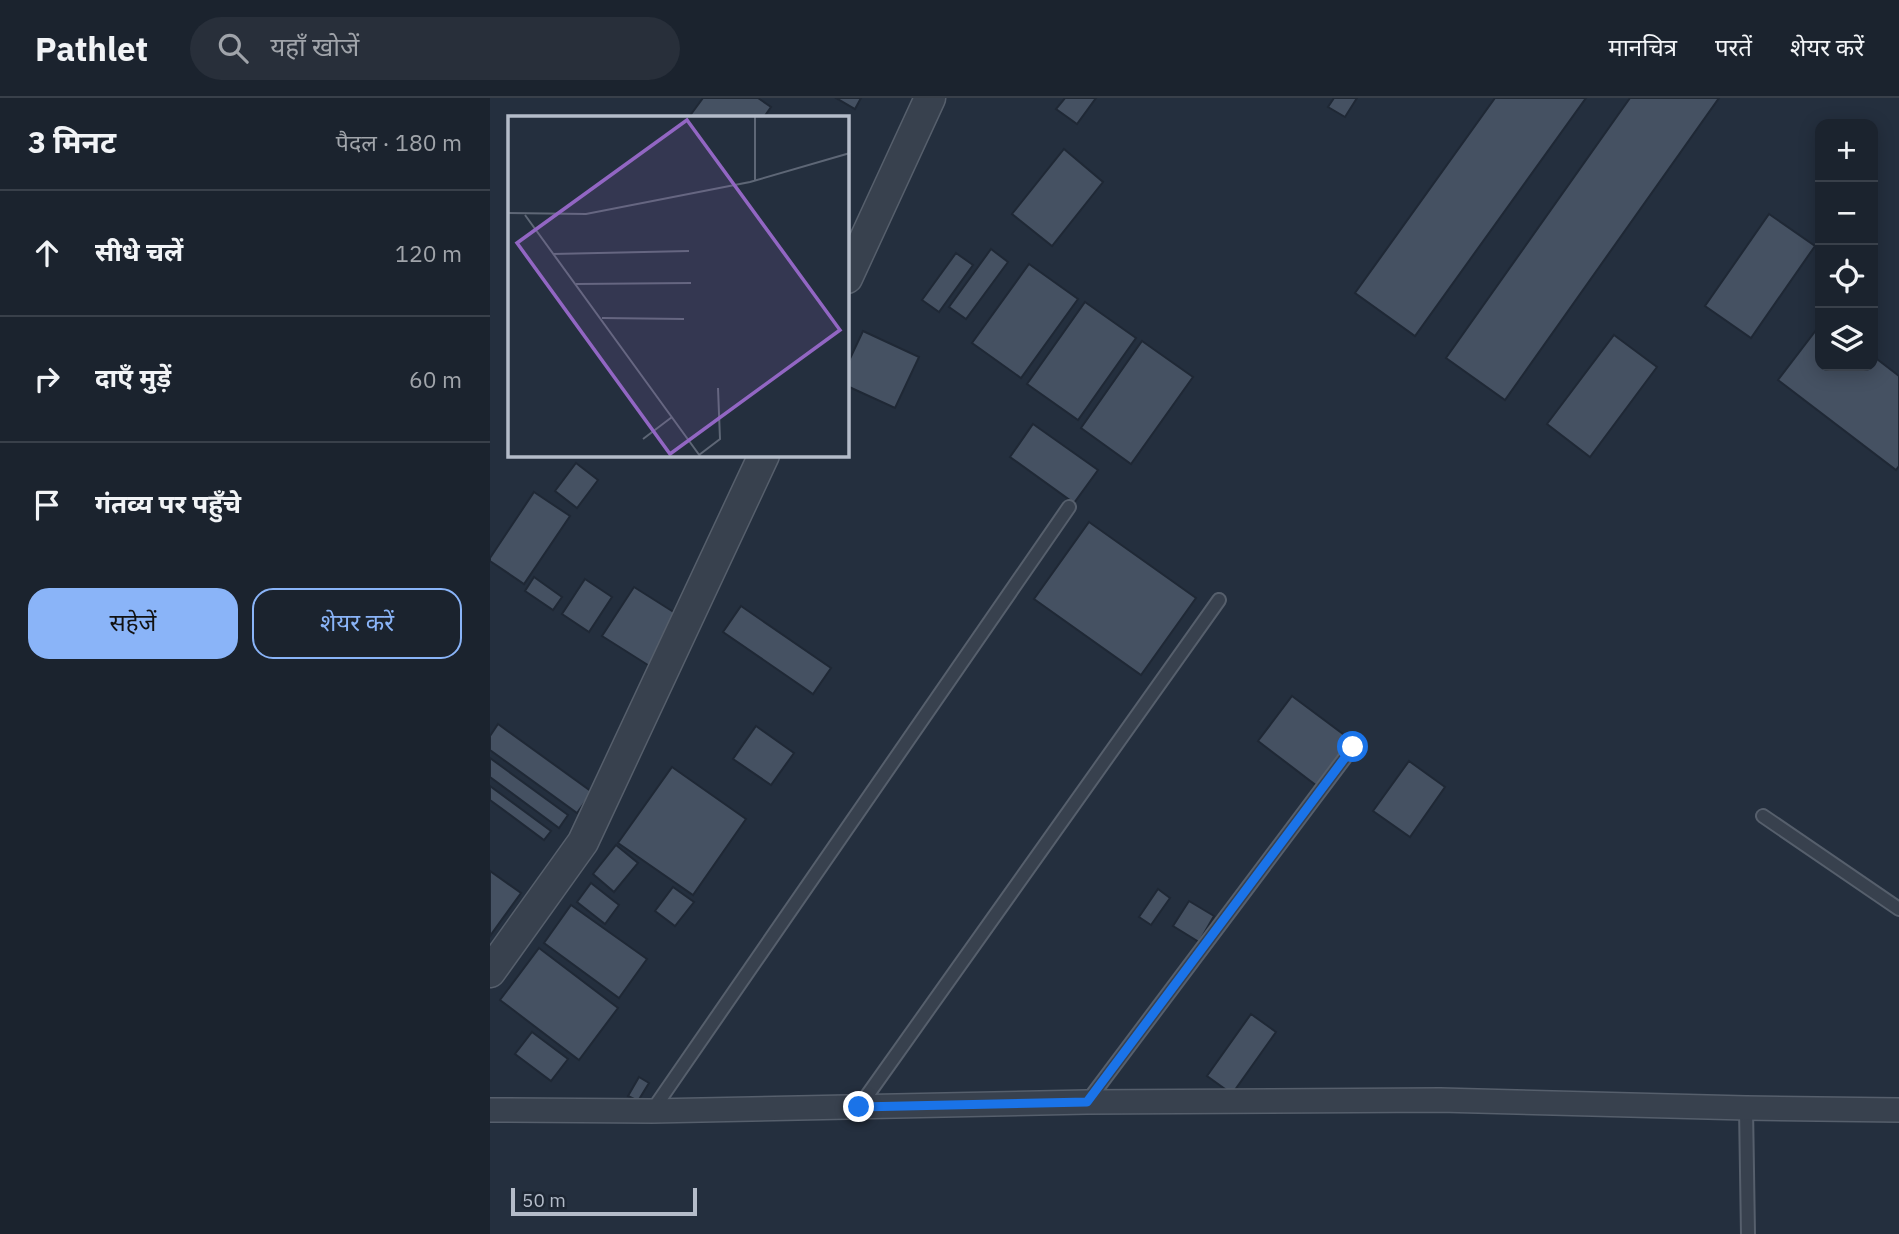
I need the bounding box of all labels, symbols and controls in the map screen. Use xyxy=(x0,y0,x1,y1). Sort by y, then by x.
search box xyxy=(190,17,680,80)
text: Pathlet xyxy=(35,27,148,70)
icon: search xyxy=(214,29,252,67)
text: यहाँ खोजें xyxy=(270,29,359,63)
text: मानचित्र xyxy=(1608,31,1677,63)
text: परतें xyxy=(1715,31,1752,63)
text: शेयर करें xyxy=(1790,31,1864,63)
inset map xyxy=(508,116,849,457)
map controls xyxy=(1815,119,1878,371)
button: + xyxy=(1815,119,1878,182)
text: 3 मिनट xyxy=(28,122,116,161)
text: पैदल · 180 m xyxy=(336,127,462,157)
button: − xyxy=(1815,182,1878,245)
icon: ahead xyxy=(28,234,66,272)
text: सीधे चलें xyxy=(95,234,183,268)
text: 120 m xyxy=(395,238,462,268)
button: locate xyxy=(1815,245,1878,308)
button: layers xyxy=(1815,308,1878,371)
icon: right xyxy=(28,360,66,398)
text: दाएँ मुड़ें xyxy=(95,360,171,394)
text: 60 m xyxy=(409,364,462,394)
icon: arrive xyxy=(28,486,66,524)
text: गंतव्य पर पहुँचे xyxy=(95,486,241,520)
button: सहेजें xyxy=(28,588,238,659)
button: शेयर करें xyxy=(252,588,462,659)
route start xyxy=(1337,731,1368,762)
route end xyxy=(843,1091,874,1122)
scale bar xyxy=(511,1185,696,1217)
text: 50 m xyxy=(522,1188,566,1212)

